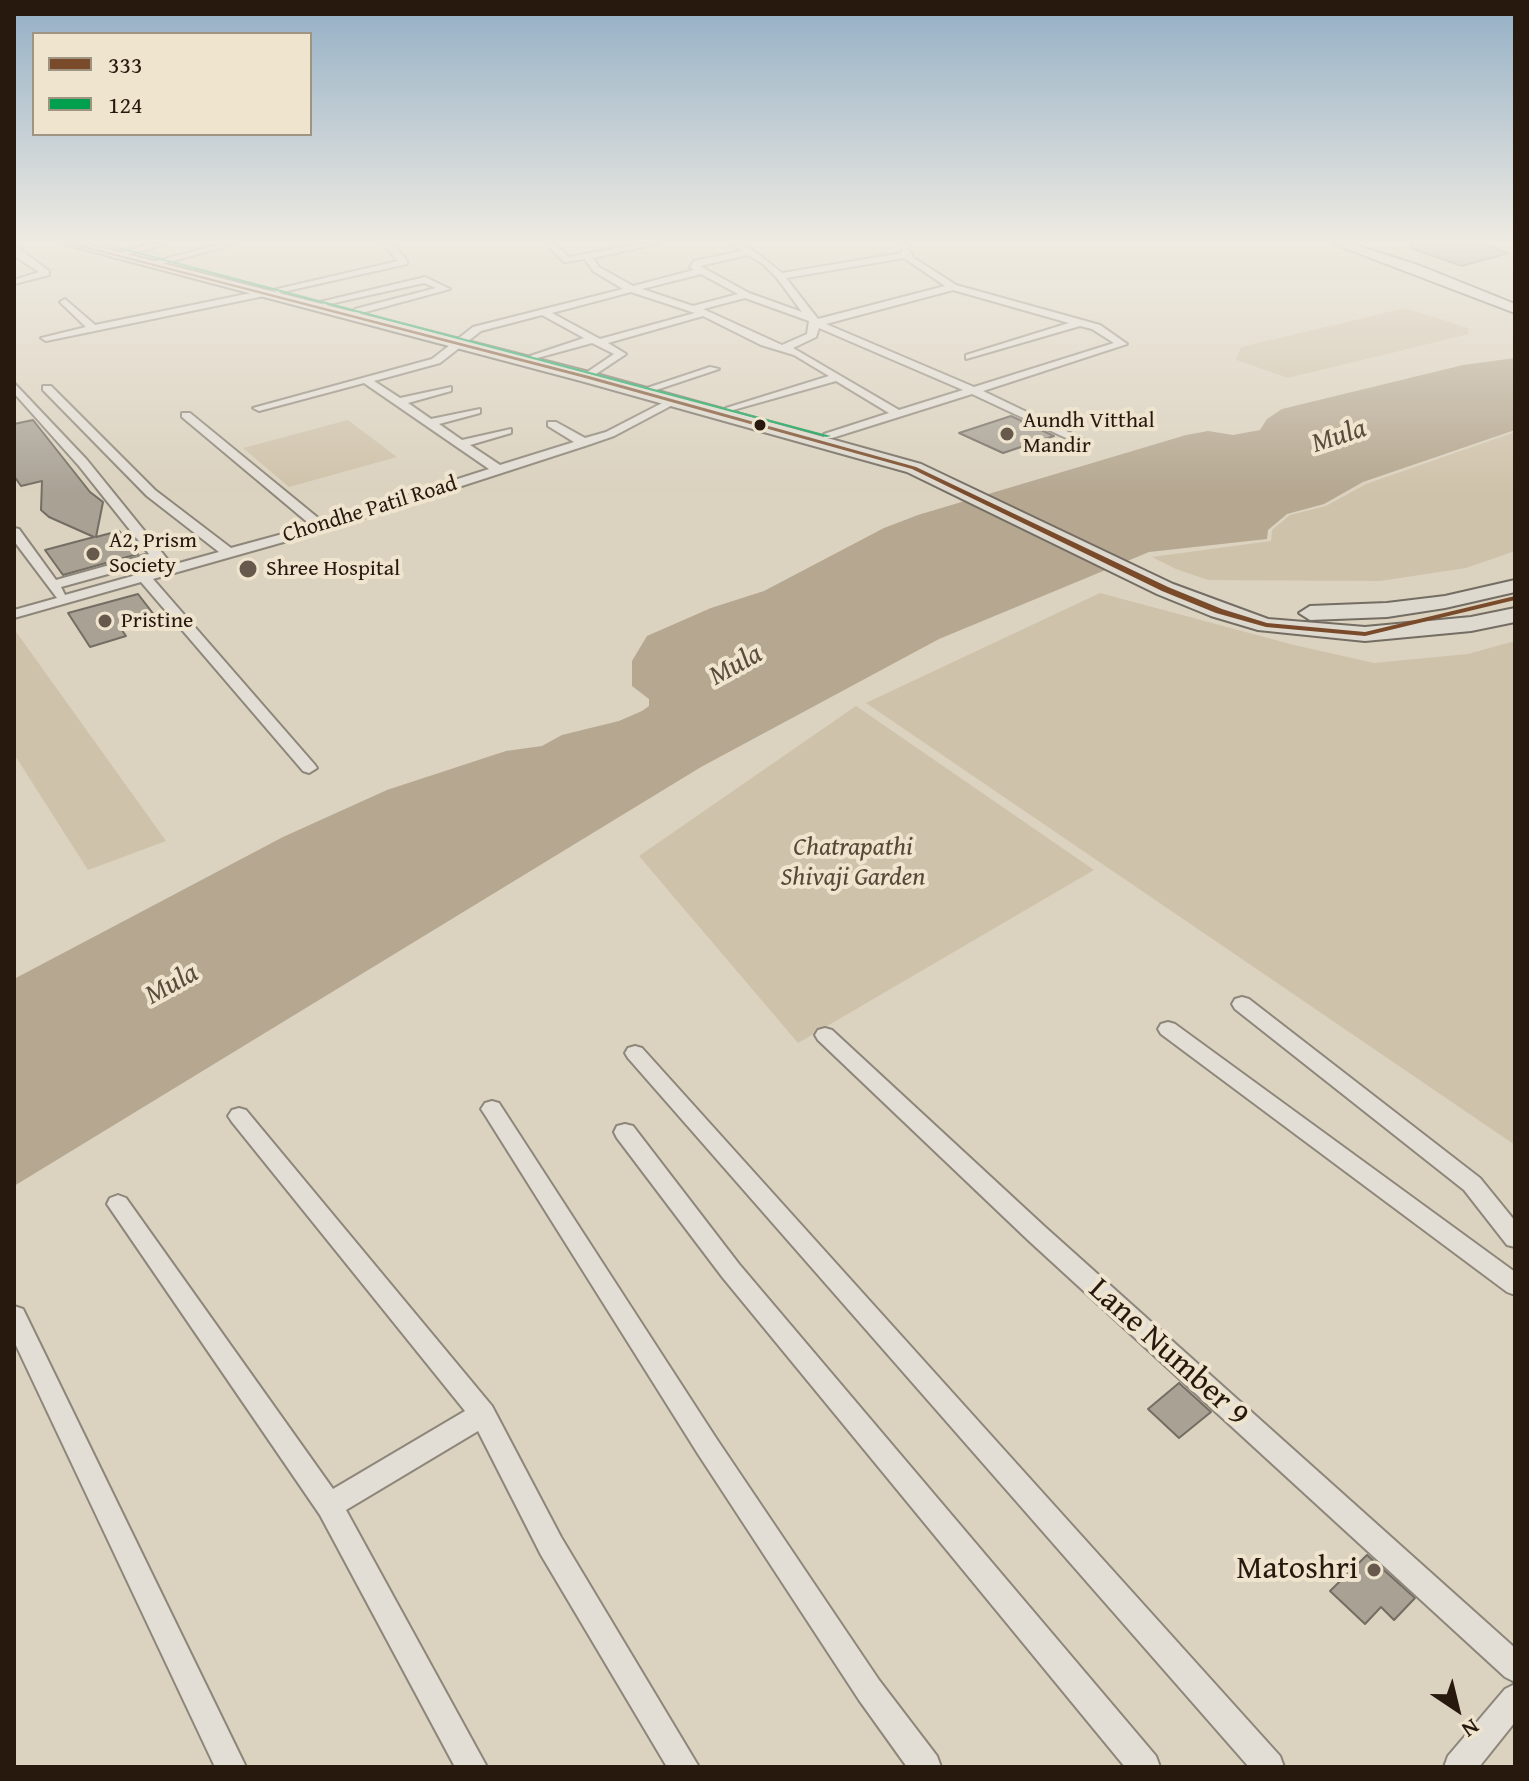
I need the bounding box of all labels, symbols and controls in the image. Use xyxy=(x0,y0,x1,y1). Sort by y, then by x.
legend xyxy=(32,32,312,136)
text: 333 xyxy=(108,47,143,82)
text: 124 xyxy=(108,87,143,122)
place label: Aundh Vitthal Mandir xyxy=(1023,408,1155,460)
water label: Mula xyxy=(1308,412,1370,462)
unlabelled marker xyxy=(752,417,768,433)
marker: Aundh Vitthal Mandir xyxy=(998,425,1016,443)
street label: Chondhe Patil Road xyxy=(280,471,460,549)
place label: A2, Prism Society xyxy=(109,528,197,580)
marker: A2, Prism Society xyxy=(84,545,102,563)
place label: Shree Hospital xyxy=(266,556,400,582)
marker: Shree Hospital xyxy=(237,558,259,580)
place label: Pristine xyxy=(121,608,193,634)
marker: Pristine xyxy=(96,612,114,630)
water label: Mula xyxy=(704,638,768,694)
park label: Chatrapathi Shivaji Garden xyxy=(781,832,925,894)
water label: Mula xyxy=(140,957,204,1013)
street label: Lane Number 9 xyxy=(1080,1271,1256,1435)
place label: Matoshri xyxy=(1236,1551,1358,1589)
marker: Matoshri xyxy=(1365,1561,1383,1579)
north arrow xyxy=(1417,1669,1497,1749)
text: N xyxy=(1456,1711,1486,1746)

